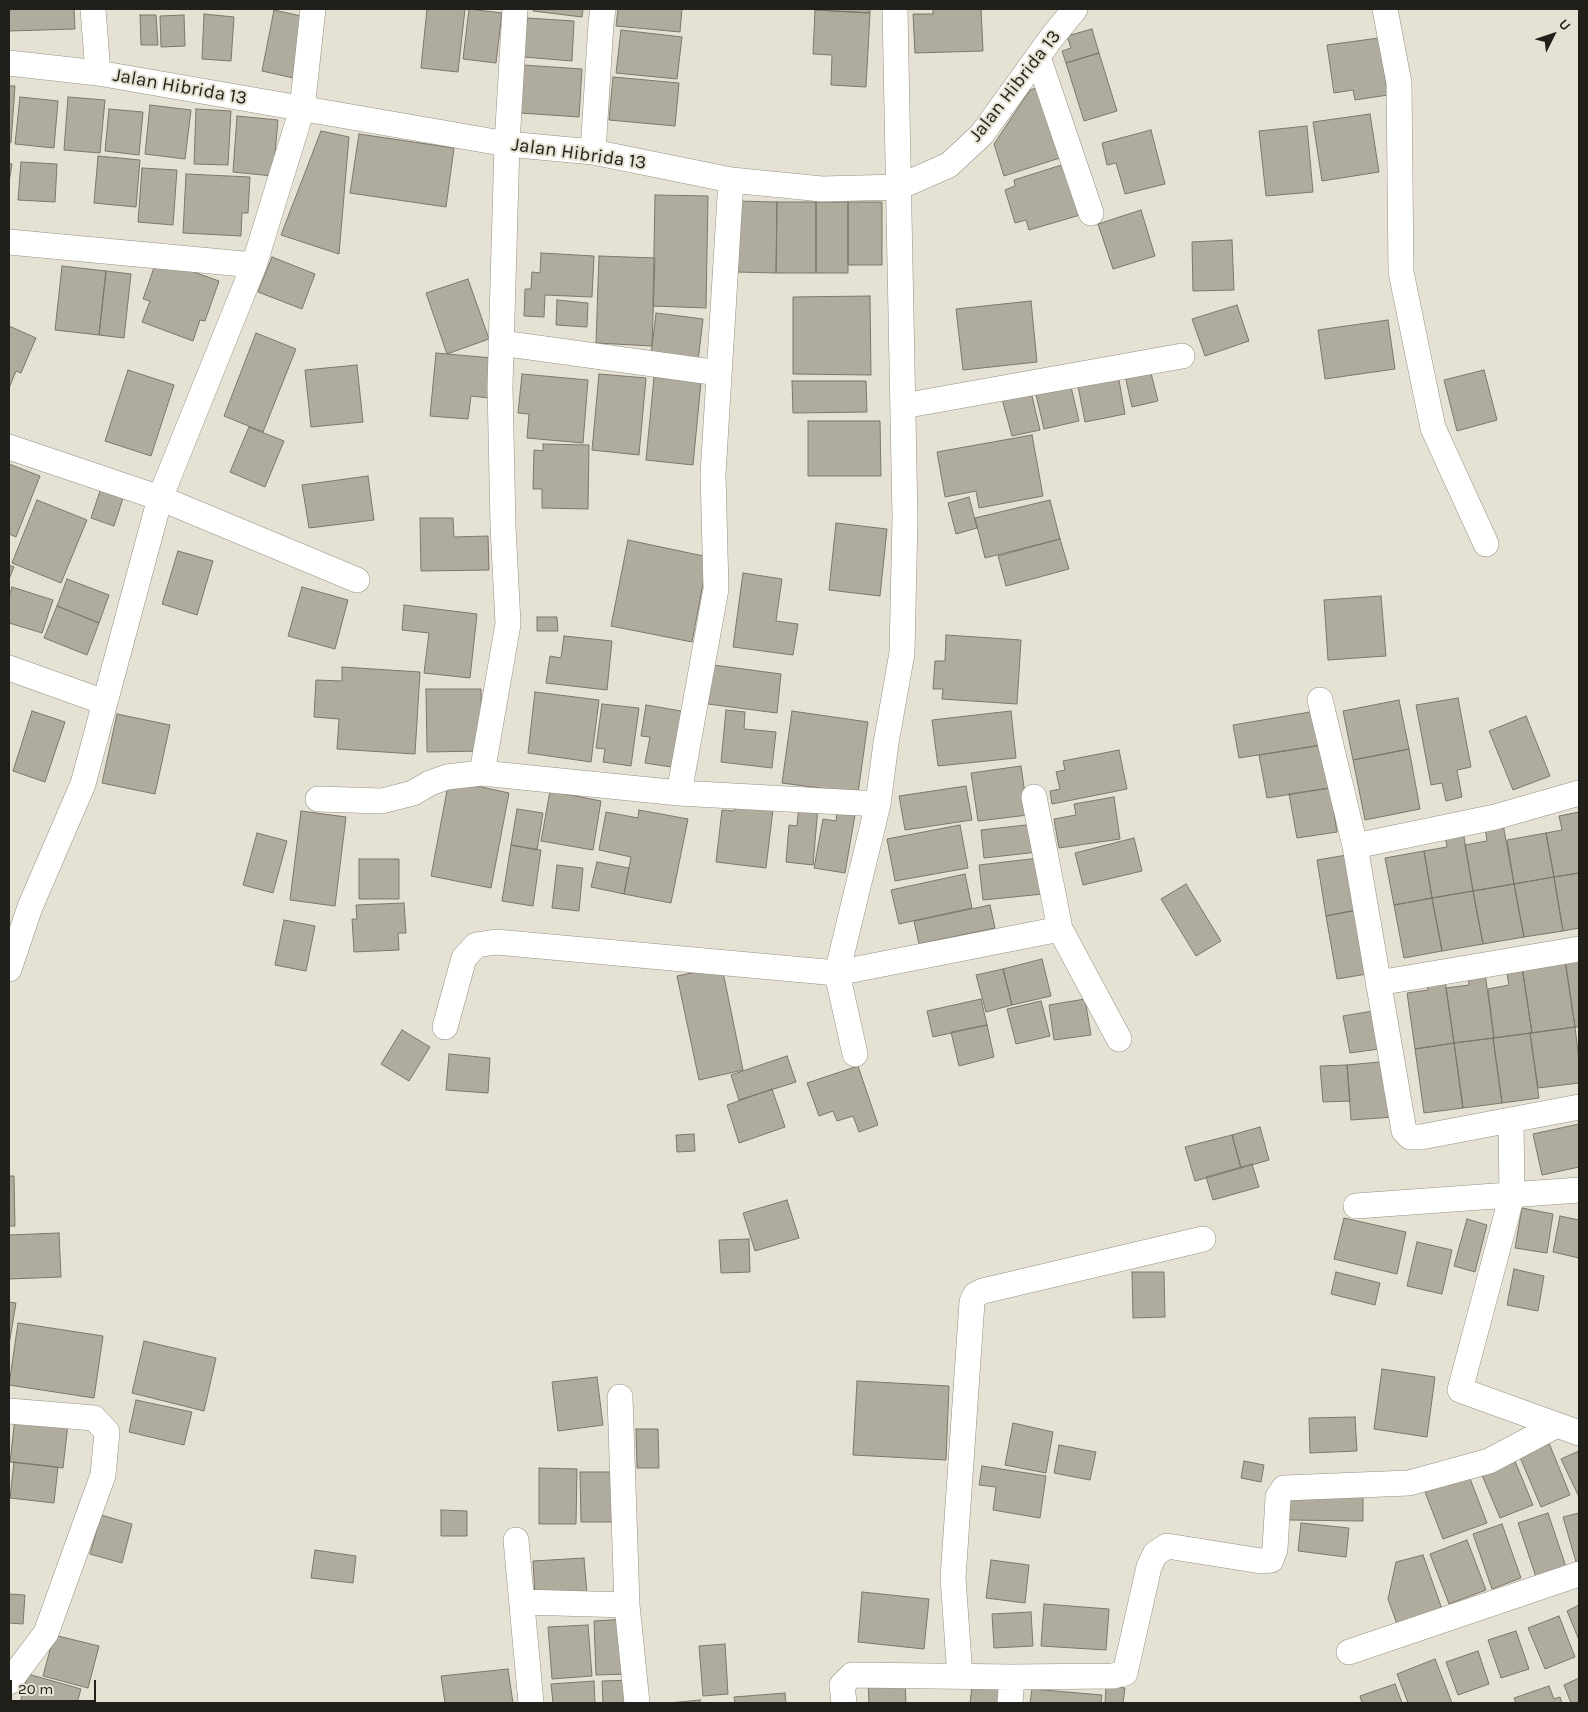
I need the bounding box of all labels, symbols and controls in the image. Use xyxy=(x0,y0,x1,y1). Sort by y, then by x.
north arrow xyxy=(1528,10,1578,60)
text: U xyxy=(1555,16,1574,34)
street label: Jalan Hibrida 13 xyxy=(964,25,1066,147)
street label: Jalan Hibrida 13 xyxy=(111,64,249,110)
street label: Jalan Hibrida 13 xyxy=(510,133,648,175)
scale bar xyxy=(12,1670,99,1702)
text: 20 m xyxy=(18,1680,53,1698)

